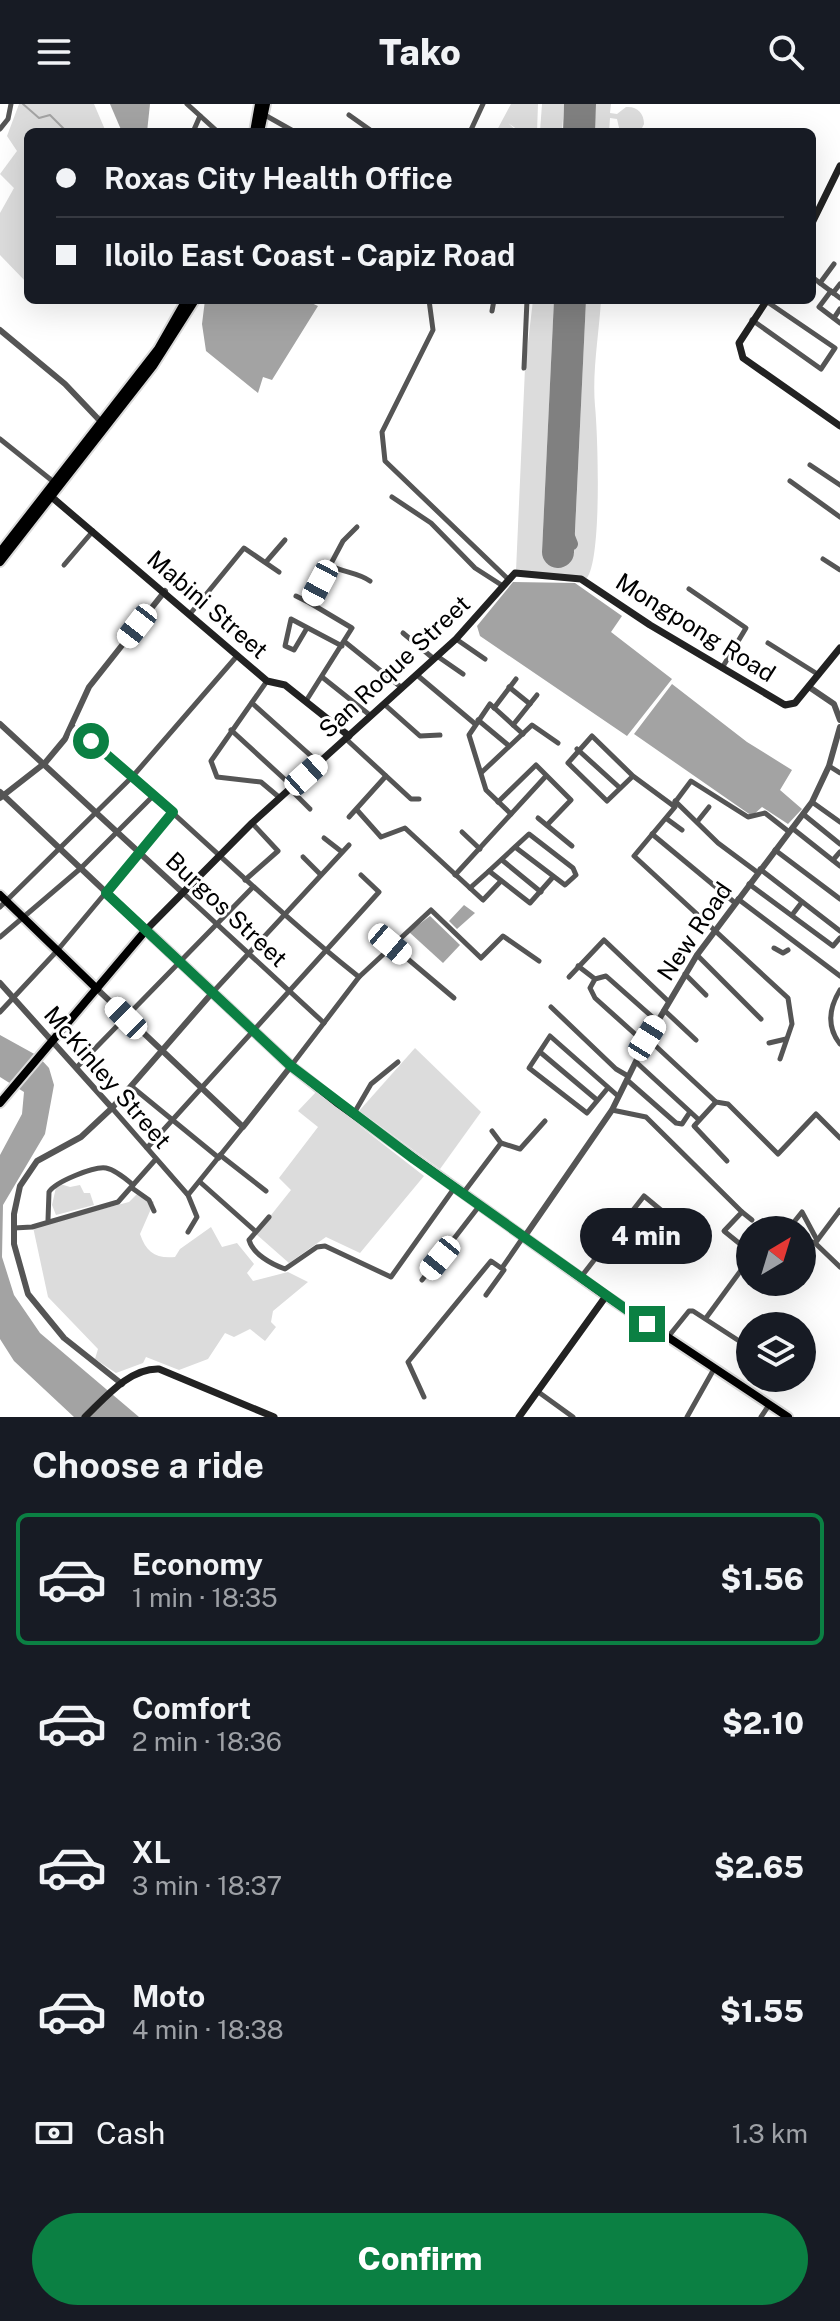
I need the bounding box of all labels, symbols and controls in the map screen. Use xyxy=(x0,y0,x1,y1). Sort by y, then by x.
icon: menu xyxy=(32,30,76,74)
icon: search xyxy=(764,30,808,74)
text: Tako xyxy=(379,31,461,73)
text: Roxas City Health Office xyxy=(104,160,453,196)
text: Iloilo East Coast - Capiz Road xyxy=(104,237,515,273)
street label: Mabini Street xyxy=(142,544,274,664)
car xyxy=(298,556,342,610)
street label: Mongpong Road xyxy=(611,567,781,687)
street label: San Roque Street xyxy=(313,589,475,743)
car xyxy=(113,600,161,652)
route start xyxy=(73,723,109,759)
car xyxy=(280,750,332,800)
street label: Burgos Street xyxy=(161,846,293,972)
street label: New Road xyxy=(651,876,737,986)
car xyxy=(364,919,416,969)
car xyxy=(101,993,151,1043)
street label: McKinley Street xyxy=(39,1000,177,1154)
car xyxy=(624,1011,670,1065)
callout: 4 min xyxy=(581,1208,713,1264)
north arrow xyxy=(736,1216,816,1296)
map controls xyxy=(736,1216,816,1392)
text: 4 min xyxy=(611,1220,681,1251)
car xyxy=(416,1232,464,1284)
route end xyxy=(629,1306,665,1342)
button: layers xyxy=(736,1312,816,1392)
text: Choose a ride xyxy=(32,1444,264,1486)
icon: car xyxy=(36,1543,108,1615)
text: Economy xyxy=(132,1546,263,1582)
text: $1.56 xyxy=(720,1561,804,1597)
text: 1 min · 18:35 xyxy=(132,1582,278,1613)
icon: car xyxy=(36,1687,108,1759)
text: Comfort xyxy=(132,1690,251,1726)
text: $2.10 xyxy=(722,1705,804,1741)
text: 2 min · 18:36 xyxy=(132,1726,282,1757)
icon: car xyxy=(36,1831,108,1903)
text: XL xyxy=(132,1834,171,1870)
text: $2.65 xyxy=(714,1849,804,1885)
text: 3 min · 18:37 xyxy=(132,1870,282,1901)
icon: car xyxy=(36,1975,108,2047)
text: Moto xyxy=(132,1978,205,2014)
text: $1.55 xyxy=(720,1993,804,2029)
text: 4 min · 18:38 xyxy=(132,2014,284,2045)
icon: cash xyxy=(32,2111,76,2155)
text: Cash xyxy=(96,2115,165,2151)
text: 1.3 km xyxy=(732,2118,808,2149)
button: Confirm xyxy=(32,2213,808,2305)

